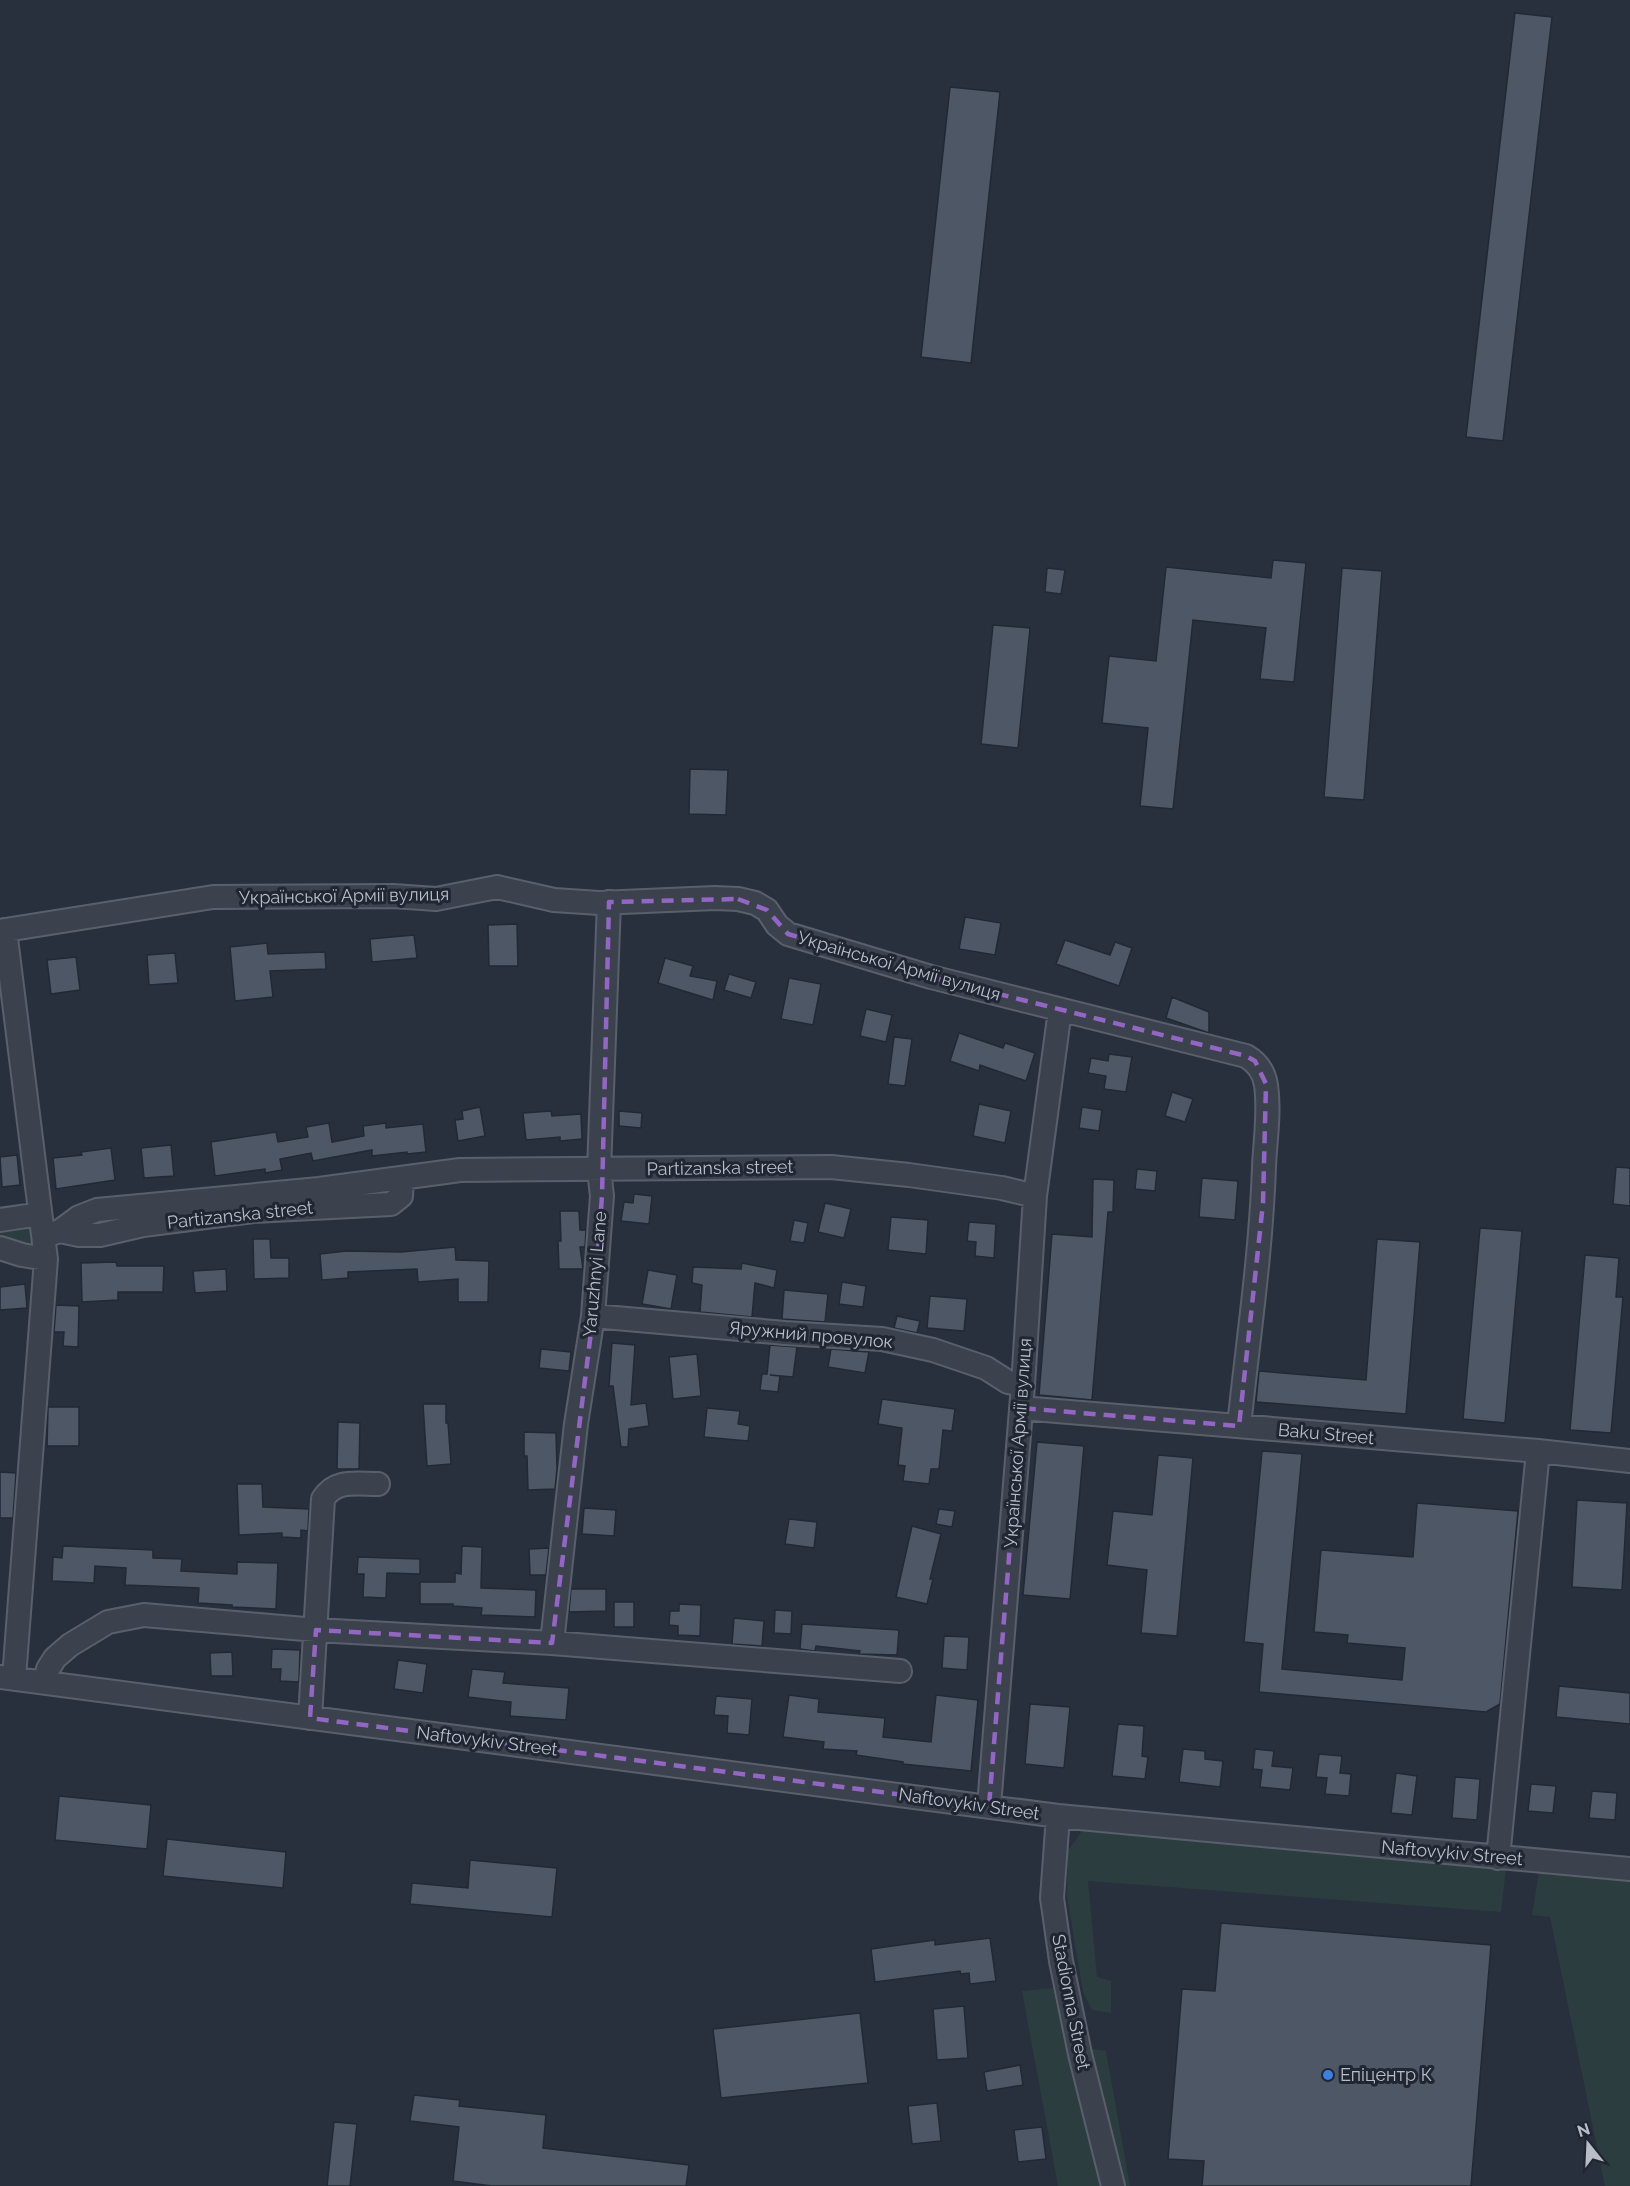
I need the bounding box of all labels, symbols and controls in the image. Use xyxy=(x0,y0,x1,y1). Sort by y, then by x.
street label: Української Армії вулиця xyxy=(239,883,449,908)
street label: Української Армії вулиця xyxy=(795,926,1003,1005)
street label: Partizanska street xyxy=(646,1156,794,1179)
street label: Partizanska street xyxy=(166,1196,314,1233)
street label: Yaruzhnyi Lane xyxy=(579,1210,610,1338)
street label: Яружний провулок xyxy=(728,1317,894,1352)
street label: Української Армії вулиця xyxy=(1000,1337,1035,1549)
street label: Baku Street xyxy=(1277,1419,1375,1448)
street label: Naftovykiv Street xyxy=(415,1721,559,1760)
street label: Naftovykiv Street xyxy=(897,1783,1041,1824)
street label: Naftovykiv Street xyxy=(1380,1836,1524,1869)
street label: Stadionna Street xyxy=(1048,1932,1095,2072)
place label: Епіцентр К xyxy=(1340,2064,1432,2085)
marker: Епіцентр К xyxy=(1321,2068,1335,2082)
north arrow xyxy=(1558,2114,1618,2174)
text: N xyxy=(1575,2119,1592,2141)

